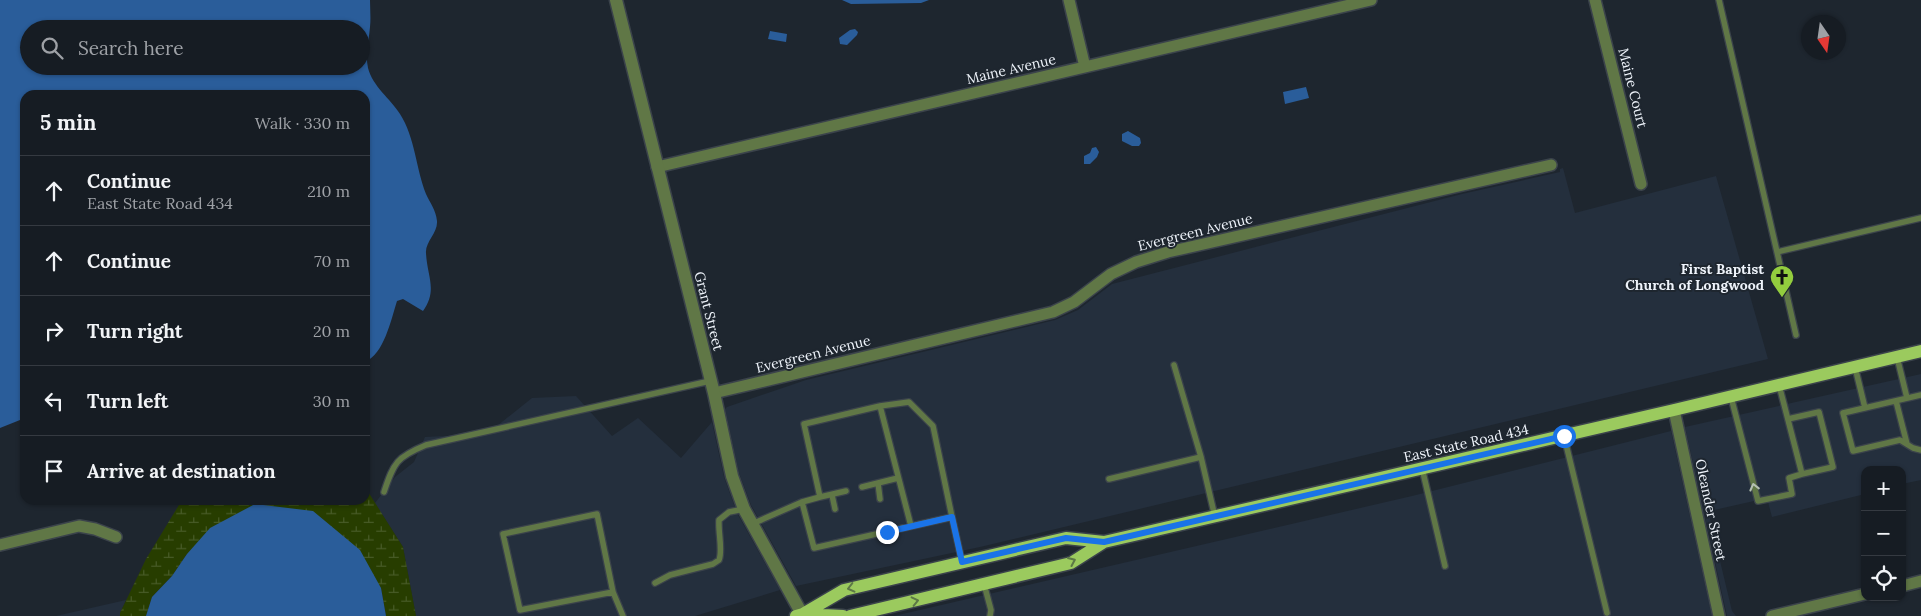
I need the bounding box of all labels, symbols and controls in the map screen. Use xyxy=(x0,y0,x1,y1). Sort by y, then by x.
north arrow xyxy=(1801,15,1846,60)
search box xyxy=(20,20,370,75)
icon: search xyxy=(38,34,66,62)
text: Search here xyxy=(78,36,184,60)
street label: Maine Court xyxy=(1614,46,1652,130)
street label: Maine Avenue xyxy=(964,50,1058,88)
text: 5 min xyxy=(40,109,96,136)
text: Walk · 330 m xyxy=(255,113,350,133)
text: Continue xyxy=(87,169,171,193)
icon: ahead xyxy=(40,177,68,205)
text: 210 m xyxy=(307,181,350,201)
text: East State Road 434 xyxy=(87,193,233,213)
street label: Evergreen Avenue xyxy=(1136,209,1255,255)
icon: ahead xyxy=(40,247,68,275)
text: Continue xyxy=(87,249,171,273)
text: 70 m xyxy=(314,251,350,271)
place label: First Baptist Church of Longwood xyxy=(1625,260,1764,294)
church icon: First Baptist Church of Longwood xyxy=(1769,264,1795,298)
street label: Grant Street xyxy=(690,270,728,353)
icon: right xyxy=(40,317,68,345)
text: Turn right xyxy=(87,319,183,343)
text: 20 m xyxy=(313,321,350,341)
street label: Evergreen Avenue xyxy=(754,331,873,377)
icon: left xyxy=(40,387,68,415)
text: Turn left xyxy=(87,389,168,413)
text: 30 m xyxy=(313,391,350,411)
street label: East State Road 434 xyxy=(1402,420,1531,466)
route start xyxy=(1553,425,1576,448)
icon: arrive xyxy=(40,457,68,485)
street label: Oleander Street xyxy=(1691,457,1731,563)
text: Arrive at destination xyxy=(87,459,276,483)
map controls xyxy=(1861,466,1906,601)
button: + xyxy=(1861,466,1906,511)
one-way arrow xyxy=(1750,483,1760,491)
button: − xyxy=(1861,511,1906,556)
route end xyxy=(876,521,899,544)
button: locate xyxy=(1861,556,1906,601)
one-way arrow xyxy=(1067,557,1076,568)
one-way arrow xyxy=(848,583,856,593)
one-way arrow xyxy=(910,596,919,607)

